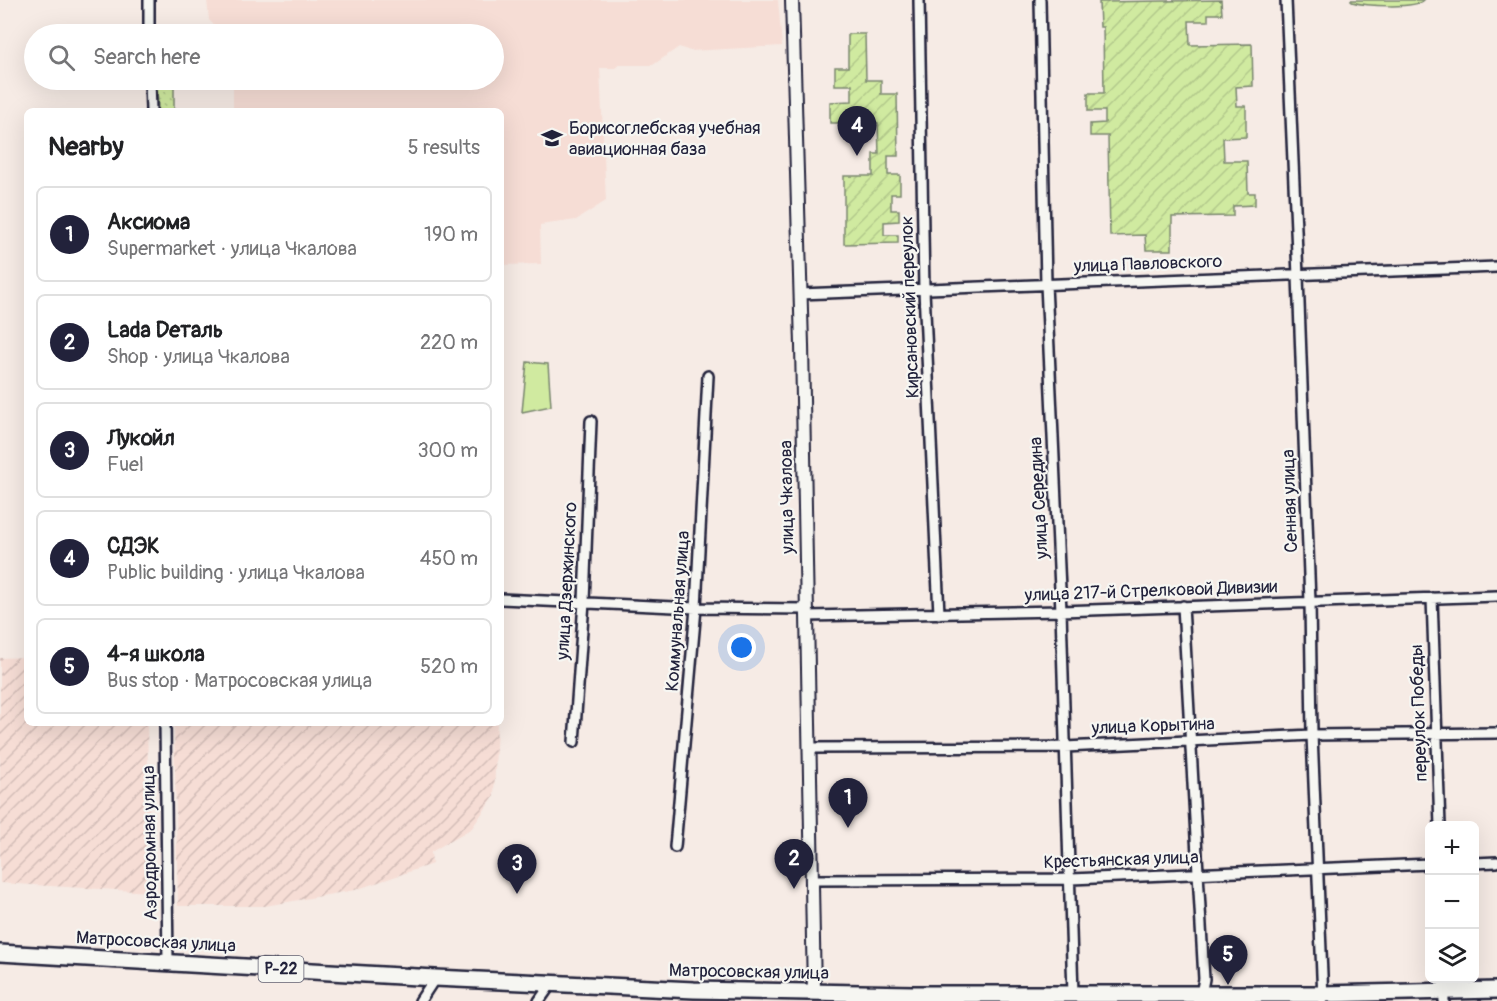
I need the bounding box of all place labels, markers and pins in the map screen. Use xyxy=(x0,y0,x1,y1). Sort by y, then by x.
pin: 4 xyxy=(838,106,876,156)
place label: Борисоглебская учебная авиационная база xyxy=(569,117,761,161)
school or university icon: Борисоглебская учебная авиационная база xyxy=(540,126,564,150)
pin: 1 xyxy=(828,778,868,828)
pin: 2 xyxy=(774,840,814,889)
pin: 3 xyxy=(498,844,536,894)
pin: 5 xyxy=(1208,936,1248,985)

